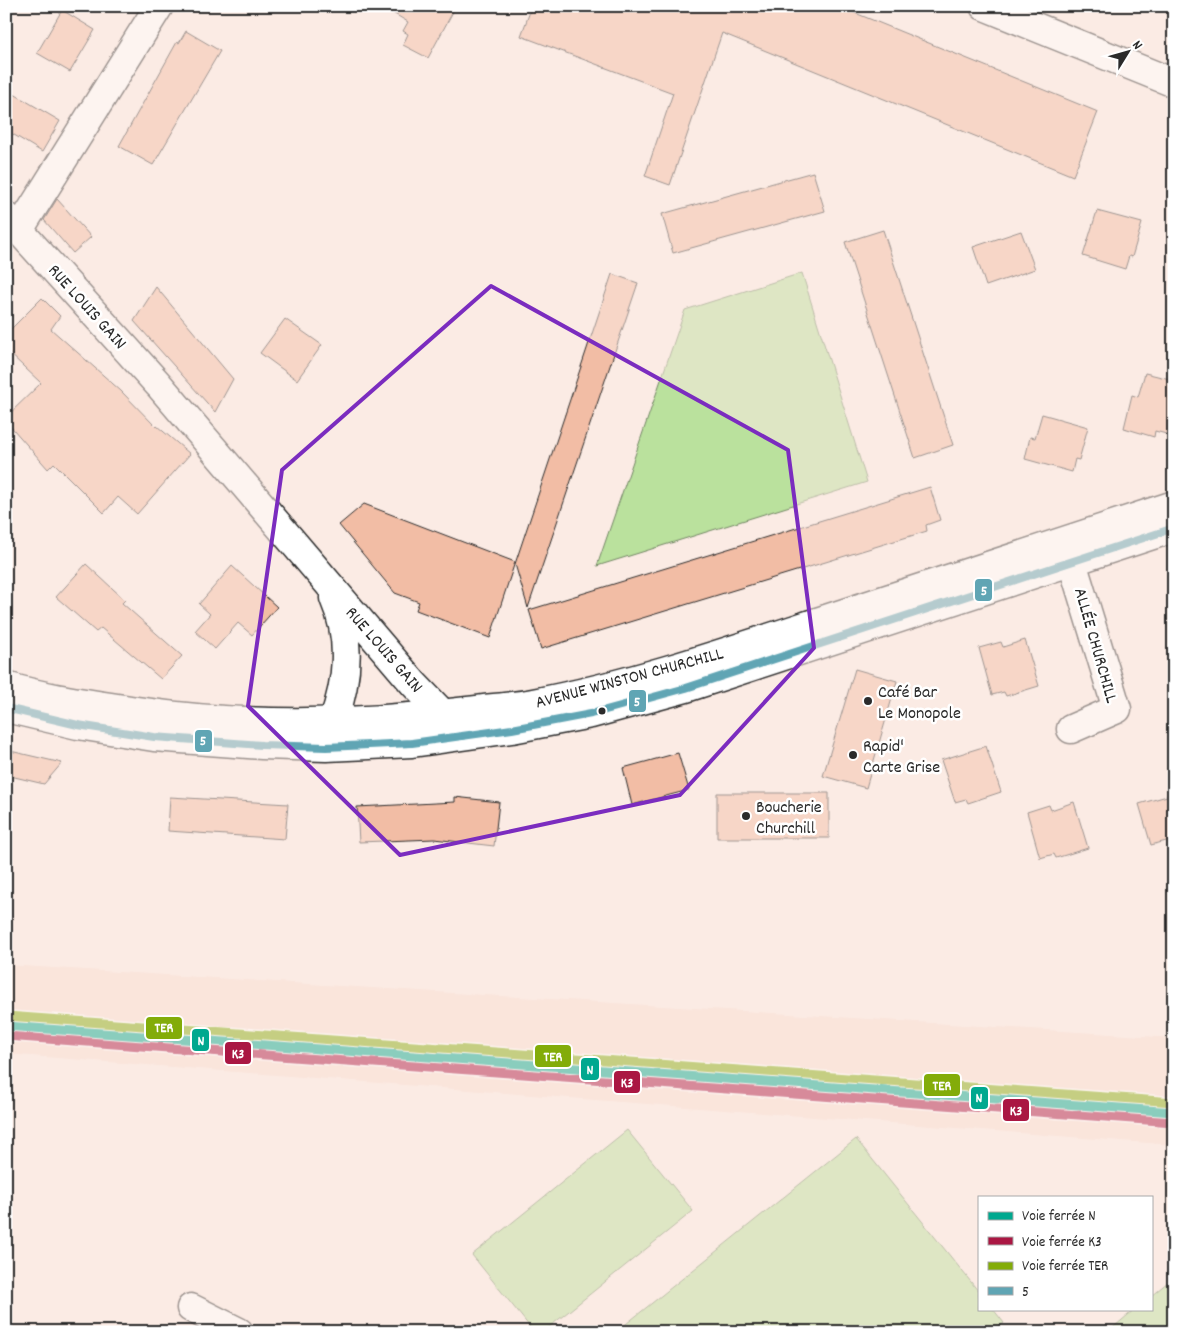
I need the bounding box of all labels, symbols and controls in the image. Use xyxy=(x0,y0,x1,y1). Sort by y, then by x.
north arrow xyxy=(1102,28,1152,78)
text: N xyxy=(1127,37,1147,54)
street label: RUE LOUIS GAIN xyxy=(41,259,131,356)
line badge: 5 xyxy=(974,578,993,602)
text: 5 xyxy=(981,582,988,602)
street label: ALLÉE CHURCHILL xyxy=(1066,585,1123,707)
street label: RUE LOUIS GAIN xyxy=(339,602,428,699)
street label: AVENUE WINSTON CHURCHILL xyxy=(533,642,727,717)
place label: Café Bar Le Monopole xyxy=(878,681,961,727)
line badge: 5 xyxy=(628,689,647,713)
text: 5 xyxy=(634,693,641,713)
marker: Café Bar Le Monopole xyxy=(862,695,874,707)
unlabelled marker xyxy=(597,706,607,716)
line badge: 5 xyxy=(194,729,213,753)
text: 5 xyxy=(200,732,207,752)
place label: Rapid' Carte Grise xyxy=(863,735,940,781)
marker: Rapid' Carte Grise xyxy=(847,749,859,761)
place label: Boucherie Churchill xyxy=(756,796,822,842)
marker: Boucherie Churchill xyxy=(740,810,752,822)
line badge: TER xyxy=(145,1016,183,1040)
text: TER xyxy=(155,1019,174,1039)
line badge: N xyxy=(191,1028,210,1052)
text: N xyxy=(198,1032,205,1052)
line badge: K3 xyxy=(224,1041,252,1065)
line badge: TER xyxy=(534,1044,572,1068)
text: K3 xyxy=(232,1045,244,1065)
text: TER xyxy=(544,1048,563,1068)
line badge: N xyxy=(580,1057,600,1081)
text: N xyxy=(587,1061,594,1081)
line badge: K3 xyxy=(613,1070,641,1094)
line badge: TER xyxy=(923,1073,961,1097)
text: K3 xyxy=(621,1074,633,1094)
text: TER xyxy=(933,1077,952,1097)
line badge: N xyxy=(970,1086,989,1110)
text: N xyxy=(976,1089,983,1109)
line badge: K3 xyxy=(1002,1098,1030,1122)
text: K3 xyxy=(1010,1102,1022,1122)
legend xyxy=(978,1196,1152,1310)
text: Voie ferrée N xyxy=(1022,1206,1096,1228)
text: Voie ferrée K3 xyxy=(1022,1232,1102,1254)
text: Voie ferrée TER xyxy=(1022,1256,1108,1278)
text: 5 xyxy=(1022,1282,1029,1304)

